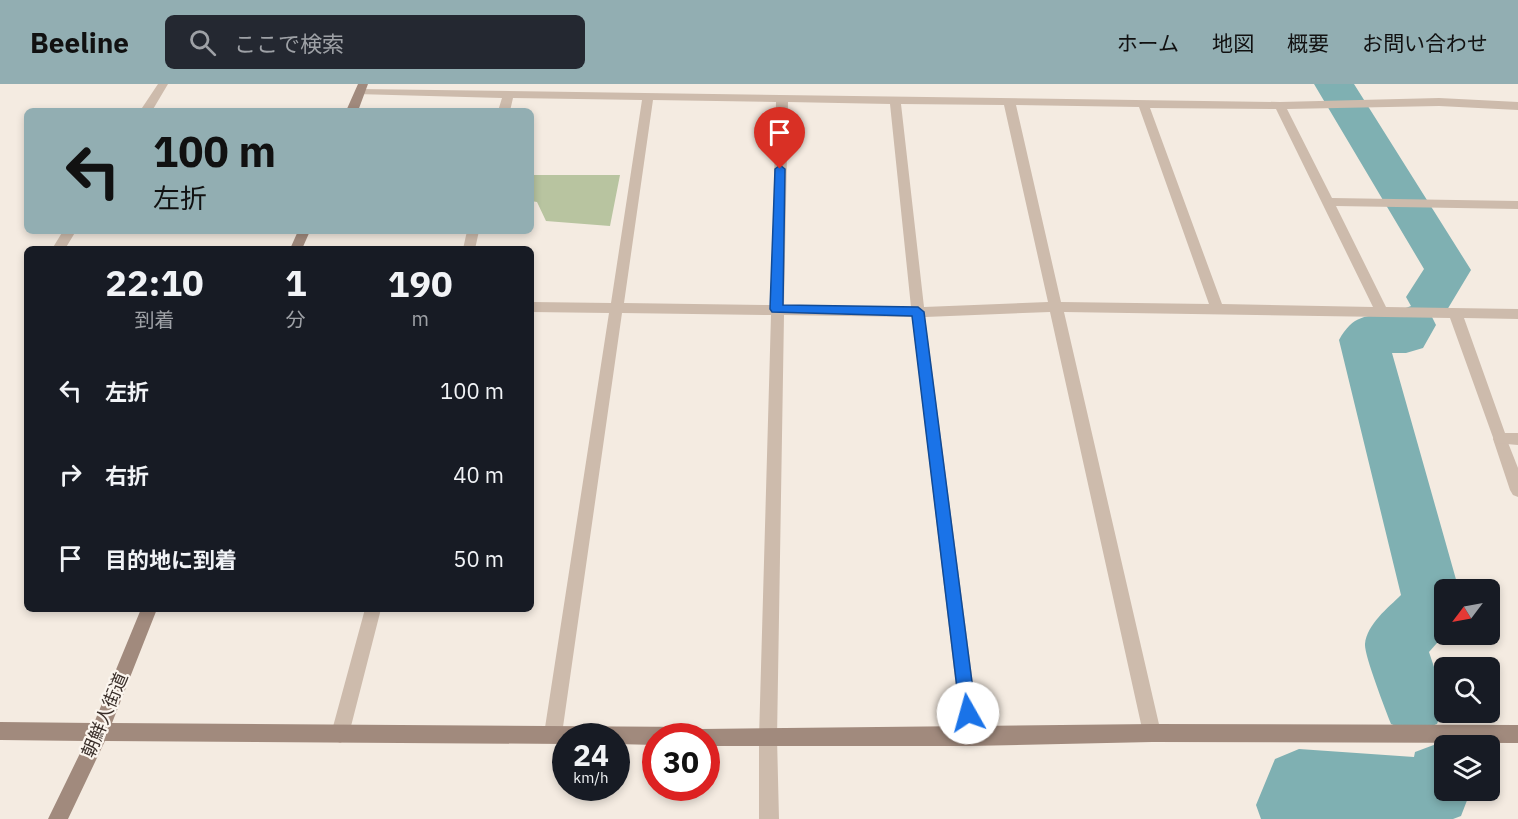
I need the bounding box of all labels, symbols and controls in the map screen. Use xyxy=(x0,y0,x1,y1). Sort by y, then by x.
search box xyxy=(165,15,585,69)
text: Beeline xyxy=(30,24,129,61)
icon: search xyxy=(186,26,219,59)
text: ここで検索 xyxy=(234,29,344,58)
text: ホーム xyxy=(1117,29,1179,57)
text: 地図 xyxy=(1212,29,1254,57)
text: 概要 xyxy=(1287,29,1329,57)
text: お問い合わせ xyxy=(1362,29,1488,57)
pin xyxy=(754,107,805,169)
icon: arrive xyxy=(763,116,796,149)
text: 100 m xyxy=(153,124,276,179)
icon: left xyxy=(54,132,132,210)
text: 左折 xyxy=(153,180,207,215)
text: 22:10 xyxy=(105,259,204,306)
text: 1 xyxy=(285,259,307,306)
text: 190 xyxy=(388,260,453,307)
text: m xyxy=(412,305,429,332)
text: 到着 xyxy=(134,306,174,333)
text: 分 xyxy=(286,306,306,333)
icon: left xyxy=(54,374,87,407)
text: 100 m xyxy=(440,376,504,405)
text: 左折 xyxy=(105,377,149,406)
icon: right xyxy=(54,458,87,491)
text: 40 m xyxy=(453,460,504,489)
text: 右折 xyxy=(105,461,149,490)
icon: arrive xyxy=(54,542,87,575)
text: 50 m xyxy=(453,544,504,573)
text: 目的地に到着 xyxy=(105,545,237,574)
north arrow xyxy=(1434,579,1500,645)
map controls xyxy=(1434,579,1500,801)
button: search xyxy=(1434,657,1500,723)
street label: 朝鮮人街道 xyxy=(76,669,133,761)
position arrow xyxy=(936,681,1000,745)
speed limit sign: 30 xyxy=(642,723,720,801)
text: 24 xyxy=(573,735,609,774)
button: layers xyxy=(1434,735,1500,801)
text: km/h xyxy=(573,768,609,787)

